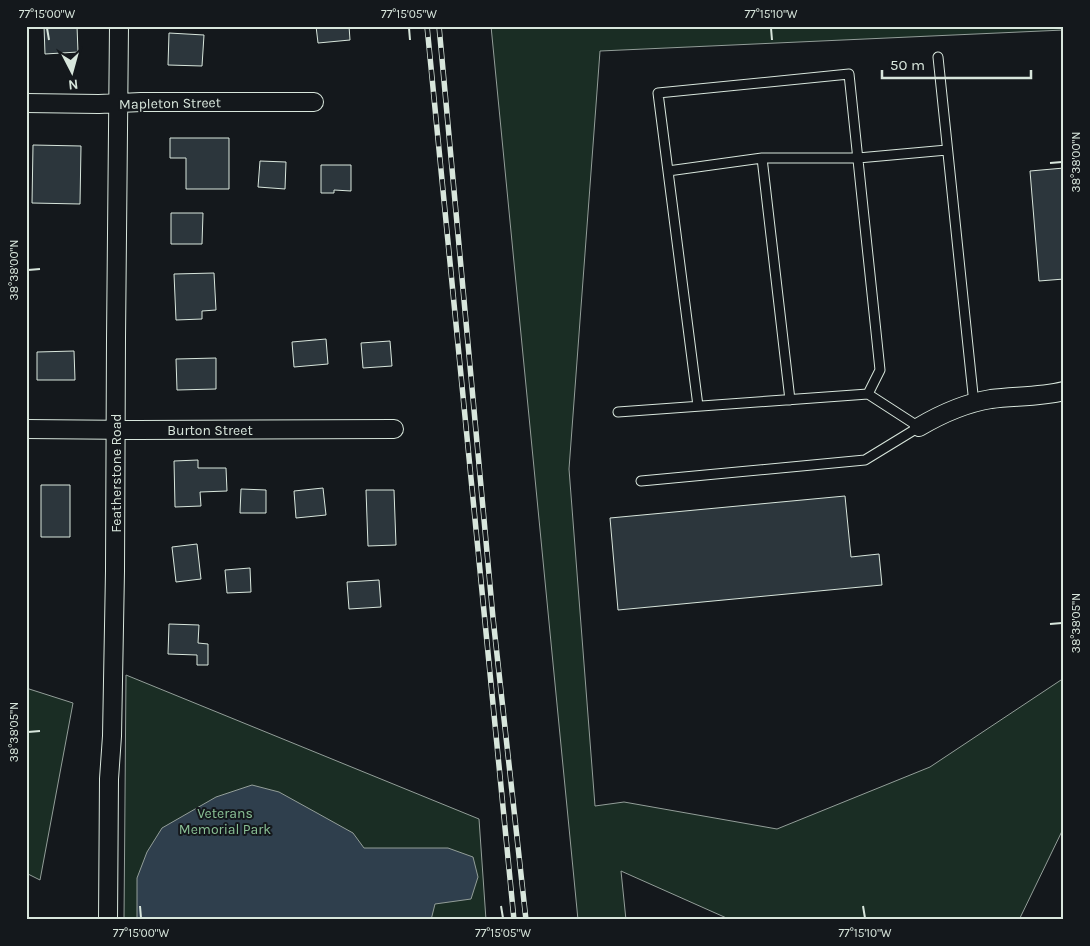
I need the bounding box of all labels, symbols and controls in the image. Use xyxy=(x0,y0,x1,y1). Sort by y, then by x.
text: 77°15'00"W xyxy=(19,7,75,21)
text: 77°15'05"W xyxy=(381,7,437,21)
text: 77°15'10"W xyxy=(744,7,798,21)
north arrow xyxy=(48,48,98,98)
scale bar xyxy=(882,48,1031,80)
text: 50 m xyxy=(890,56,925,74)
text: N xyxy=(67,75,79,93)
street label: Mapleton Street xyxy=(119,94,221,113)
text: 38°38'00"N xyxy=(1069,132,1083,192)
text: 38°38'00"N xyxy=(7,240,21,300)
street label: Featherstone Road xyxy=(108,413,125,533)
street label: Burton Street xyxy=(167,422,253,439)
text: 38°38'05"N xyxy=(1069,593,1083,653)
text: 38°38'05"N xyxy=(7,702,21,762)
park label: Veterans Memorial Park xyxy=(179,805,271,838)
text: 77°15'00"W xyxy=(113,926,169,940)
text: 77°15'05"W xyxy=(475,926,531,940)
text: 77°15'10"W xyxy=(838,926,892,940)

